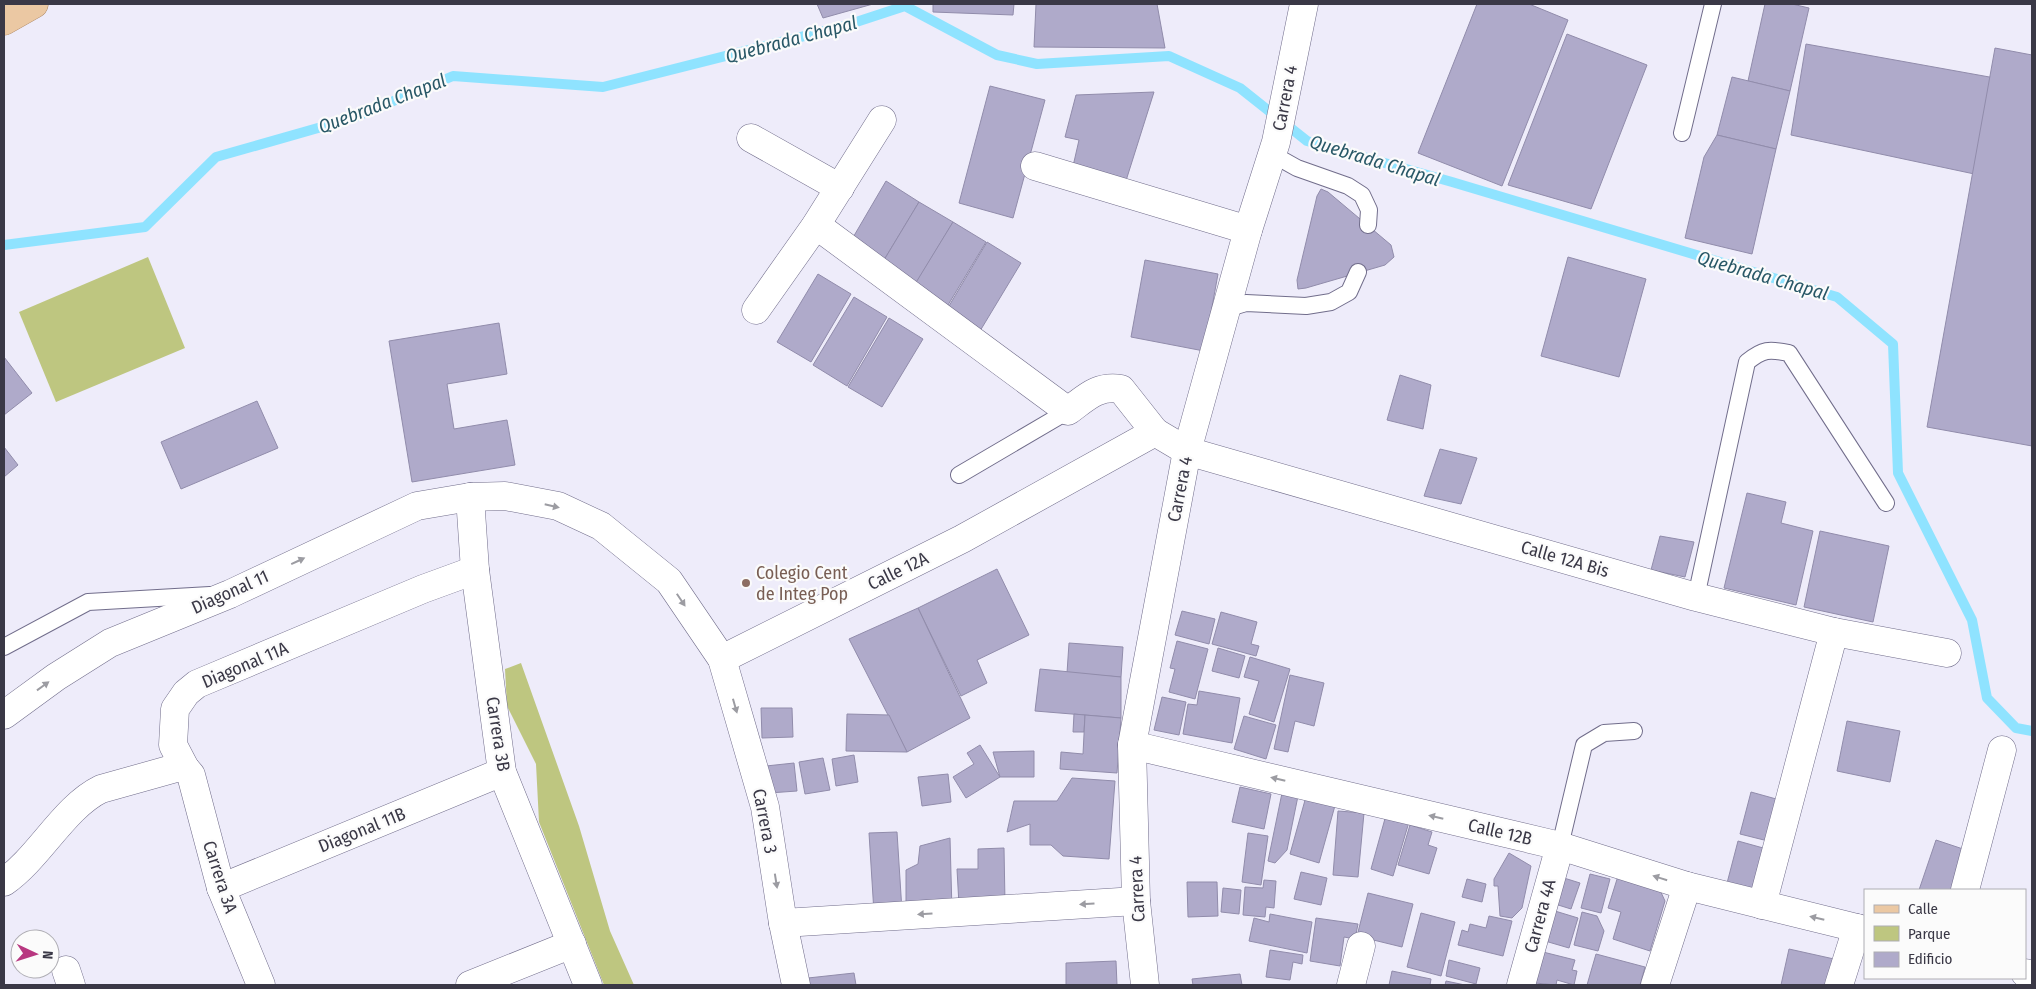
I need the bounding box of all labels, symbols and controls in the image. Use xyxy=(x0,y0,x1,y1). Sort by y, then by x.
water label: Quebrada Chapal xyxy=(723,11,859,68)
street label: Carrera 4 xyxy=(1268,63,1302,133)
water label: Quebrada Chapal xyxy=(315,69,449,138)
water label: Quebrada Chapal xyxy=(1307,130,1443,191)
water label: Quebrada Chapal xyxy=(1695,246,1831,305)
street label: Carrera 4 xyxy=(1163,454,1197,524)
one-way arrow xyxy=(545,502,560,510)
street label: Calle 12A Bis xyxy=(1518,536,1612,582)
street label: Calle 12A xyxy=(864,547,932,595)
one-way arrow xyxy=(291,557,305,565)
place label: Colegio Cent de Integ Pop xyxy=(756,562,848,605)
street label: Diagonal 11 xyxy=(188,565,272,619)
marker: Colegio Cent de Integ Pop xyxy=(740,577,752,589)
one-way arrow xyxy=(676,593,686,606)
street label: Diagonal 11A xyxy=(199,637,292,693)
one-way arrow xyxy=(36,681,50,691)
street label: Carrera 3B xyxy=(481,695,515,773)
one-way arrow xyxy=(732,698,740,713)
one-way arrow xyxy=(1270,775,1285,783)
street label: Carrera 3 xyxy=(748,787,782,855)
street label: Diagonal 11B xyxy=(315,803,409,857)
one-way arrow xyxy=(1428,813,1443,821)
street label: Calle 12B xyxy=(1466,814,1534,850)
street label: Carrera 3A xyxy=(198,838,242,917)
street label: Carrera 4 xyxy=(1124,855,1150,923)
one-way arrow xyxy=(772,873,780,889)
one-way arrow xyxy=(1653,873,1668,881)
street label: Carrera 4A xyxy=(1520,876,1561,955)
legend xyxy=(1864,889,2026,979)
text: Calle xyxy=(1908,900,1938,918)
one-way arrow xyxy=(1079,901,1095,909)
one-way arrow xyxy=(916,911,932,919)
one-way arrow xyxy=(1810,914,1825,922)
text: Parque xyxy=(1908,925,1951,943)
north arrow xyxy=(10,929,60,979)
text: N xyxy=(39,950,56,960)
text: Edificio xyxy=(1908,950,1953,968)

